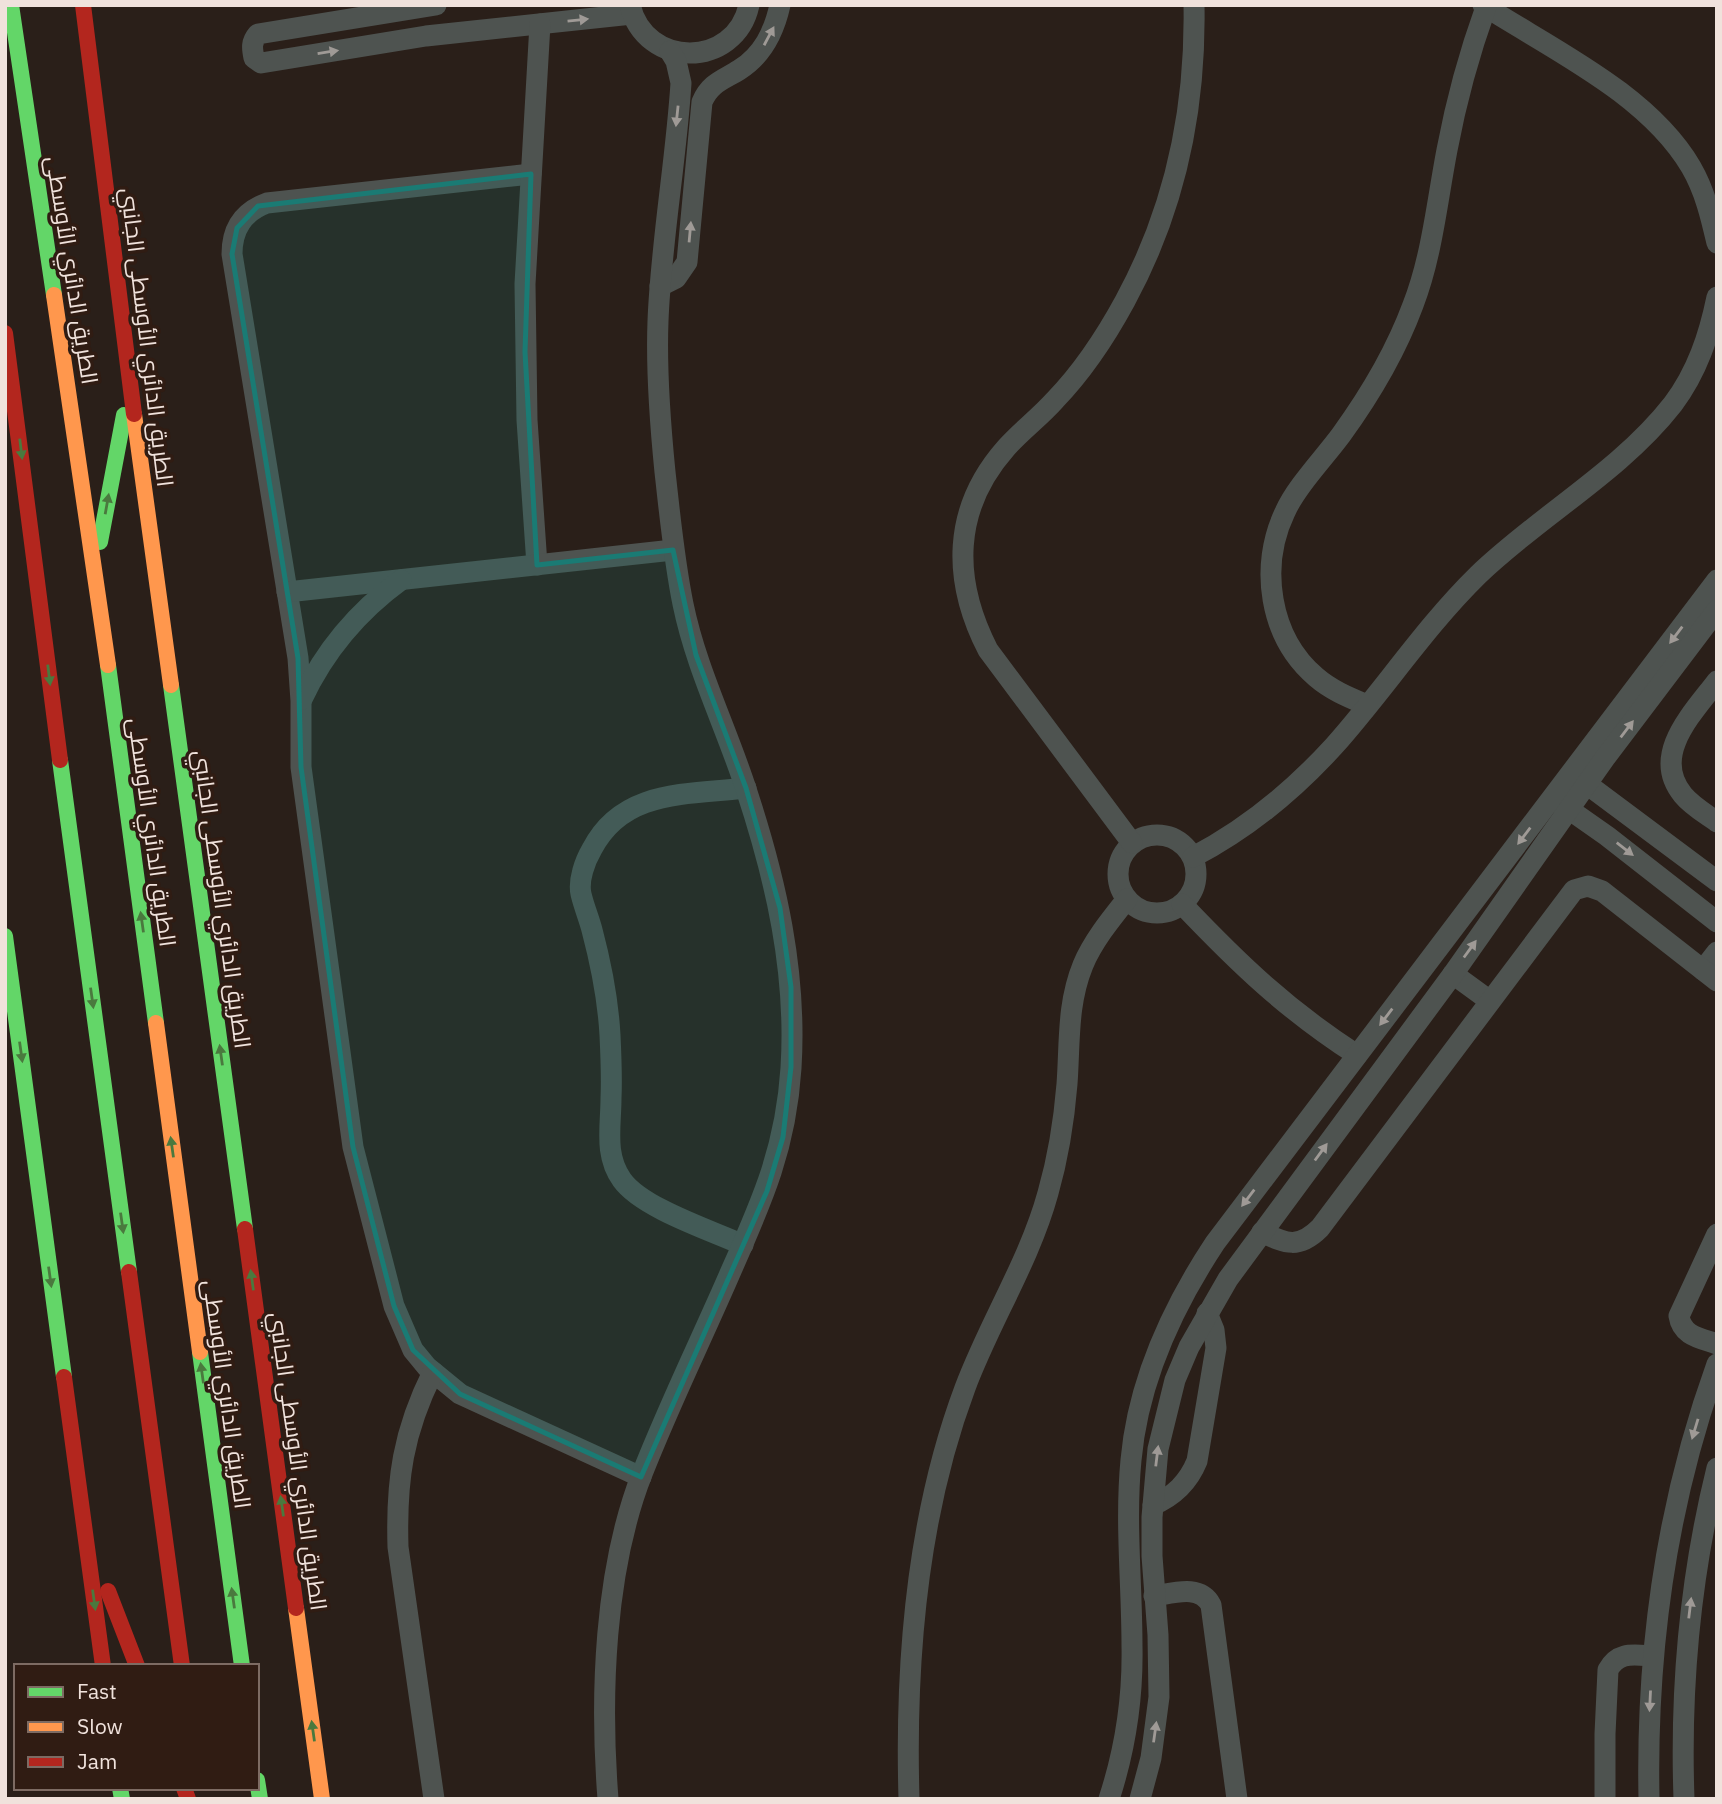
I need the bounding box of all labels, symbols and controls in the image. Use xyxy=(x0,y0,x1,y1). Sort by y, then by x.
one-way arrow xyxy=(567,14,589,25)
one-way arrow xyxy=(764,26,775,46)
one-way arrow xyxy=(318,46,340,57)
one-way arrow xyxy=(672,106,683,128)
street label: الطريق الدائري الأوسطى xyxy=(36,154,106,387)
street label: الطريق الدائري الأوسطى الجانبي xyxy=(111,186,181,489)
one-way arrow xyxy=(685,220,696,242)
one-way arrow xyxy=(15,439,26,461)
one-way arrow xyxy=(102,493,113,515)
one-way arrow xyxy=(1669,626,1683,644)
one-way arrow xyxy=(44,664,55,686)
street label: الطريق الدائري الأوسطى xyxy=(118,716,184,949)
one-way arrow xyxy=(1620,720,1634,738)
street label: الطريق الدائري الأوسطى الجانبي xyxy=(183,748,259,1051)
one-way arrow xyxy=(1517,827,1531,845)
one-way arrow xyxy=(1615,842,1633,857)
one-way arrow xyxy=(136,911,147,933)
one-way arrow xyxy=(1463,940,1477,958)
one-way arrow xyxy=(86,987,97,1009)
one-way arrow xyxy=(1379,1008,1393,1026)
one-way arrow xyxy=(15,1041,26,1063)
one-way arrow xyxy=(215,1044,226,1066)
one-way arrow xyxy=(167,1136,178,1158)
one-way arrow xyxy=(1314,1143,1328,1161)
one-way arrow xyxy=(1241,1189,1256,1207)
one-way arrow xyxy=(117,1212,128,1234)
one-way arrow xyxy=(45,1267,56,1289)
one-way arrow xyxy=(246,1269,257,1291)
street label: الطريق الدائري الأوسطى xyxy=(193,1278,259,1511)
street label: الطريق الدائري الأوسطى الجانبي xyxy=(259,1310,335,1613)
one-way arrow xyxy=(197,1361,208,1383)
one-way arrow xyxy=(1690,1419,1700,1440)
one-way arrow xyxy=(1152,1445,1163,1467)
one-way arrow xyxy=(277,1495,288,1517)
one-way arrow xyxy=(227,1587,238,1609)
one-way arrow xyxy=(89,1589,100,1611)
one-way arrow xyxy=(1685,1597,1696,1619)
legend xyxy=(14,1664,259,1790)
text: Fast xyxy=(77,1677,117,1705)
one-way arrow xyxy=(1644,1690,1655,1712)
text: Slow xyxy=(77,1712,123,1740)
one-way arrow xyxy=(307,1720,318,1742)
one-way arrow xyxy=(1149,1721,1160,1743)
text: Jam xyxy=(77,1747,117,1775)

